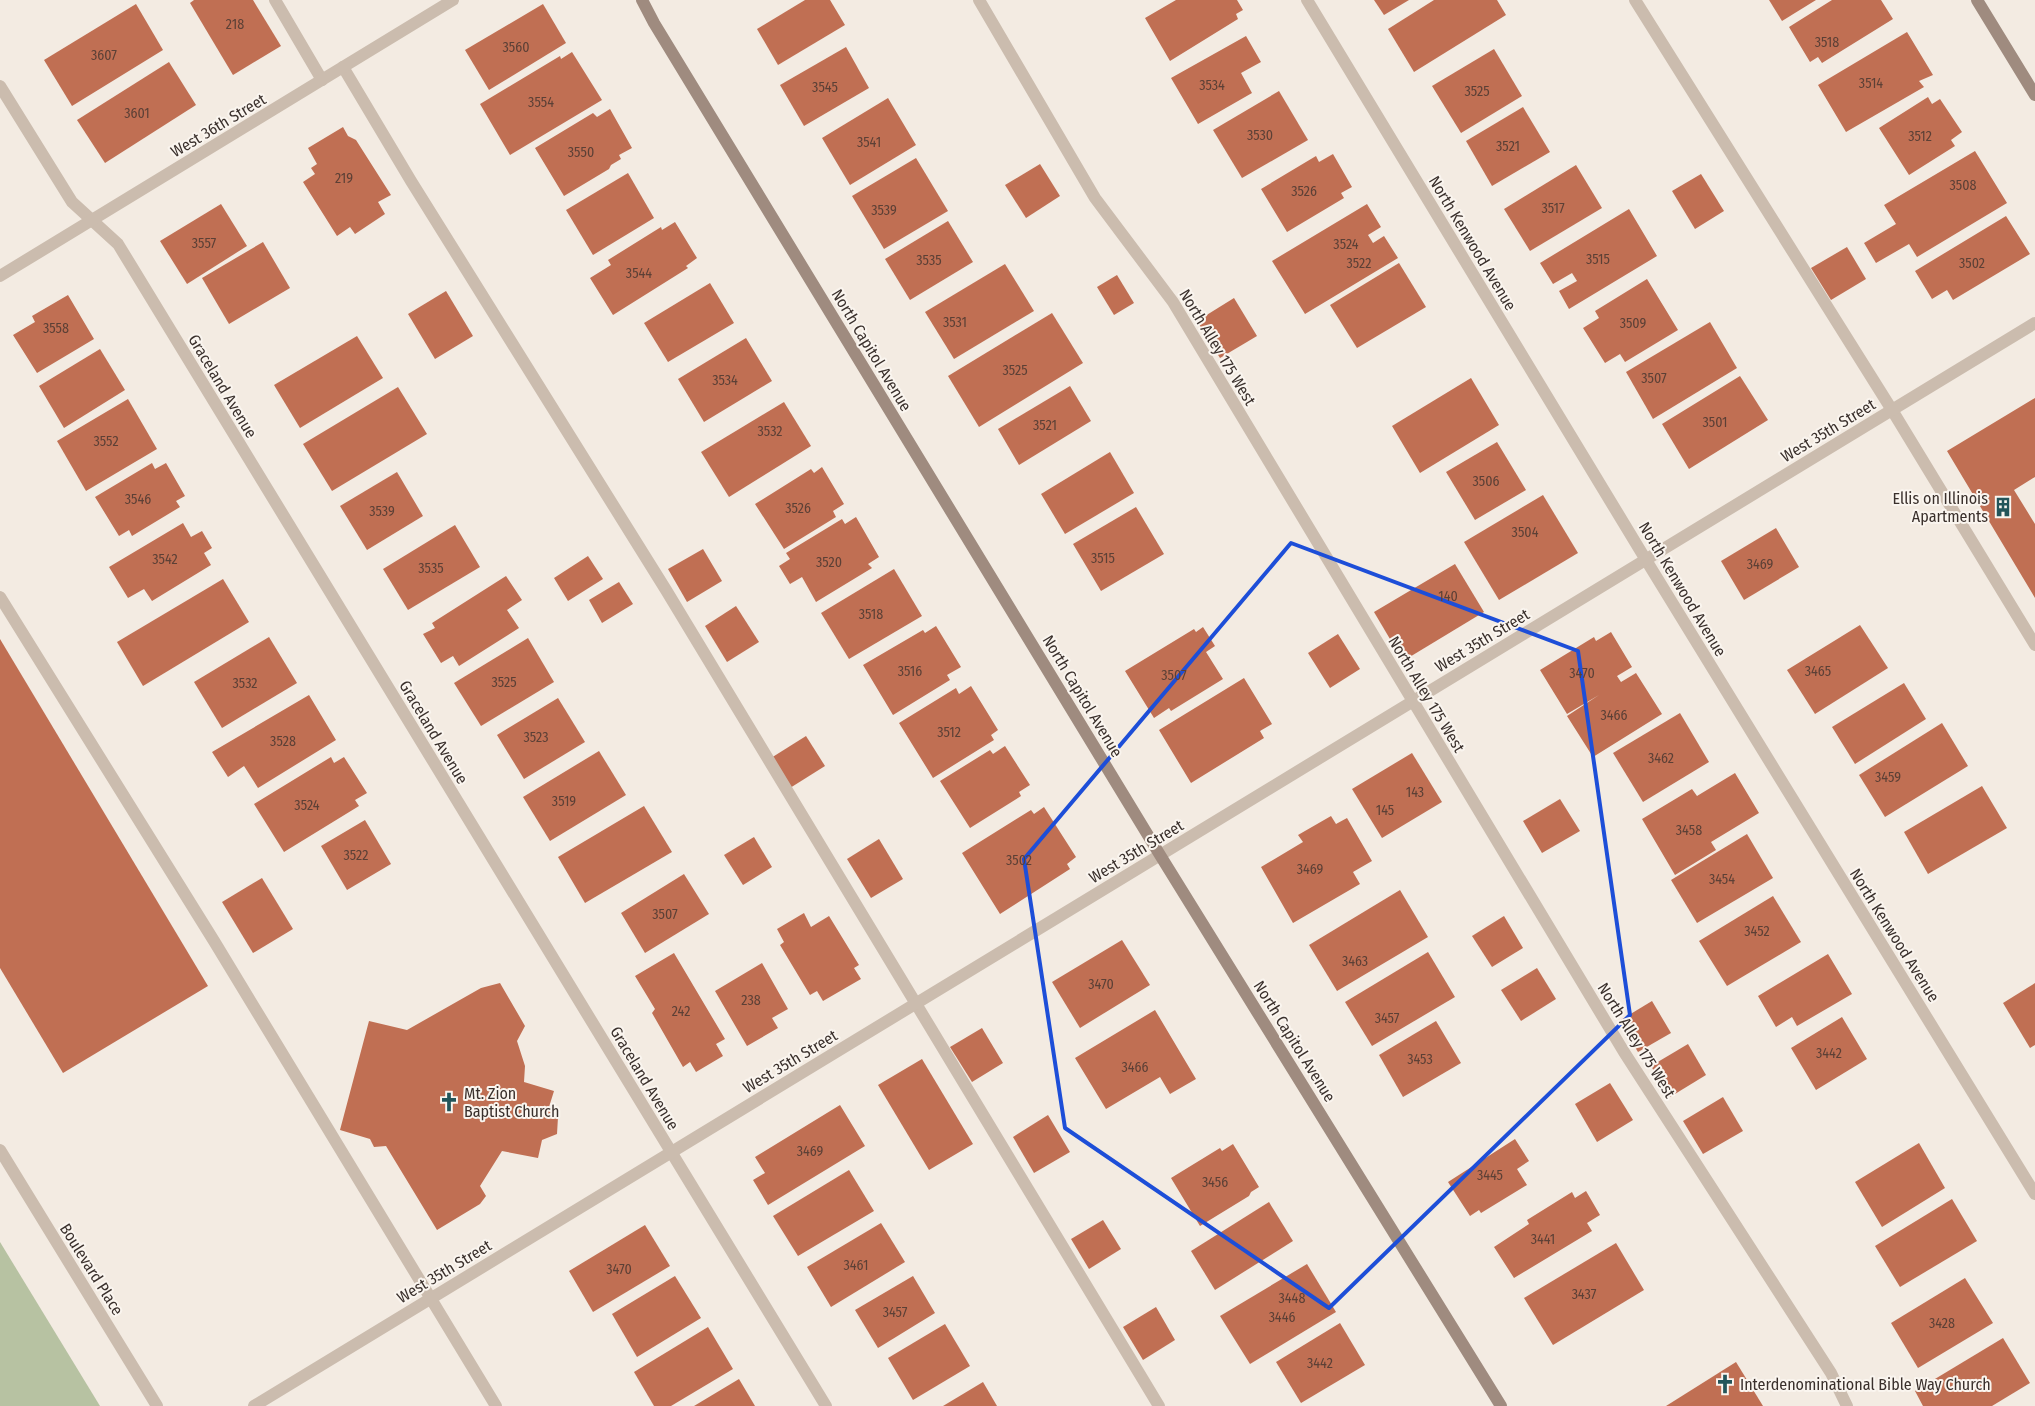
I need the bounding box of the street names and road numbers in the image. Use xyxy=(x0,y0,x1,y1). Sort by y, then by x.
street label: West 36th Street xyxy=(167,89,270,161)
street label: North Kenwood Avenue xyxy=(1425,173,1520,314)
street label: North Capitol Avenue xyxy=(828,286,916,415)
street label: North Alley 175 West xyxy=(1175,286,1260,409)
street label: Graceland Avenue xyxy=(184,331,261,442)
street label: West 35th Street xyxy=(1778,394,1880,466)
street label: North Kenwood Avenue xyxy=(1635,519,1730,660)
street label: West 35th Street xyxy=(1432,604,1534,676)
street label: North Capitol Avenue xyxy=(1039,632,1127,761)
street label: North Alley 175 West xyxy=(1384,633,1469,756)
street label: Graceland Avenue xyxy=(395,677,472,788)
street label: West 35th Street xyxy=(1086,815,1188,887)
street label: North Kenwood Avenue xyxy=(1846,865,1943,1005)
street label: North Capitol Avenue xyxy=(1250,977,1339,1105)
street label: North Alley 175 West xyxy=(1594,979,1680,1102)
street label: Graceland Avenue xyxy=(606,1023,683,1134)
street label: West 35th Street xyxy=(740,1025,842,1097)
street label: Boulevard Place xyxy=(56,1220,127,1319)
street label: West 35th Street xyxy=(394,1235,496,1307)

